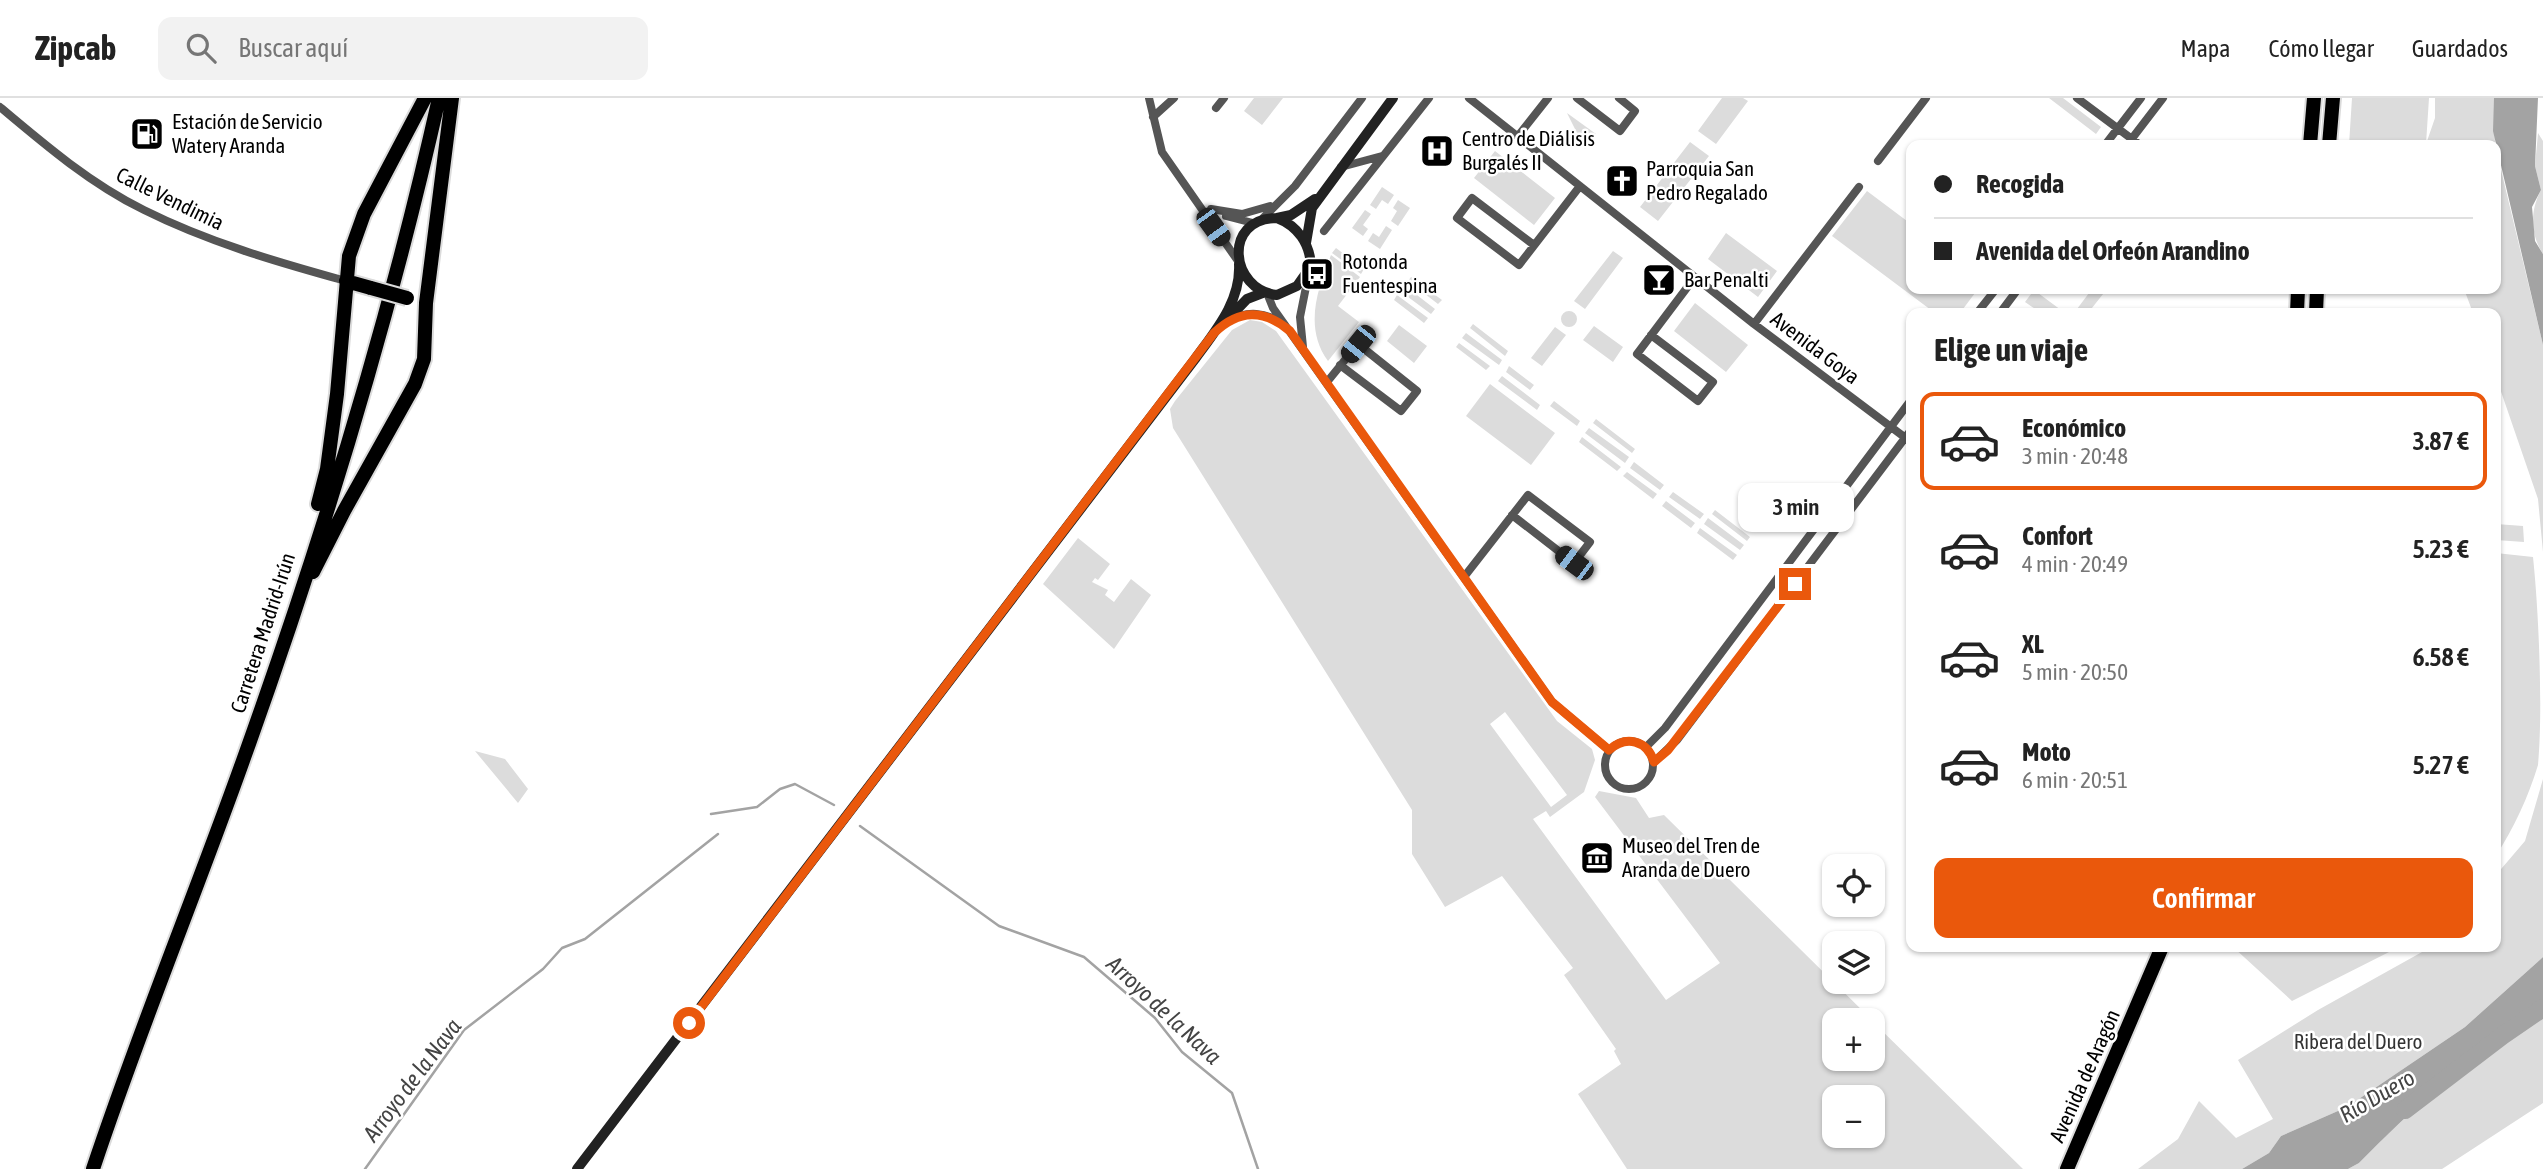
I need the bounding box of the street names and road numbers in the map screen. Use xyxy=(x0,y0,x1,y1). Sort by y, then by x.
street label: Calle Vendimia xyxy=(113,162,228,234)
street label: Avenida Goya xyxy=(1767,306,1865,388)
street label: Carretera Madrid-Irún xyxy=(225,550,299,716)
street label: Avenida de Aragón xyxy=(2044,1006,2124,1146)

